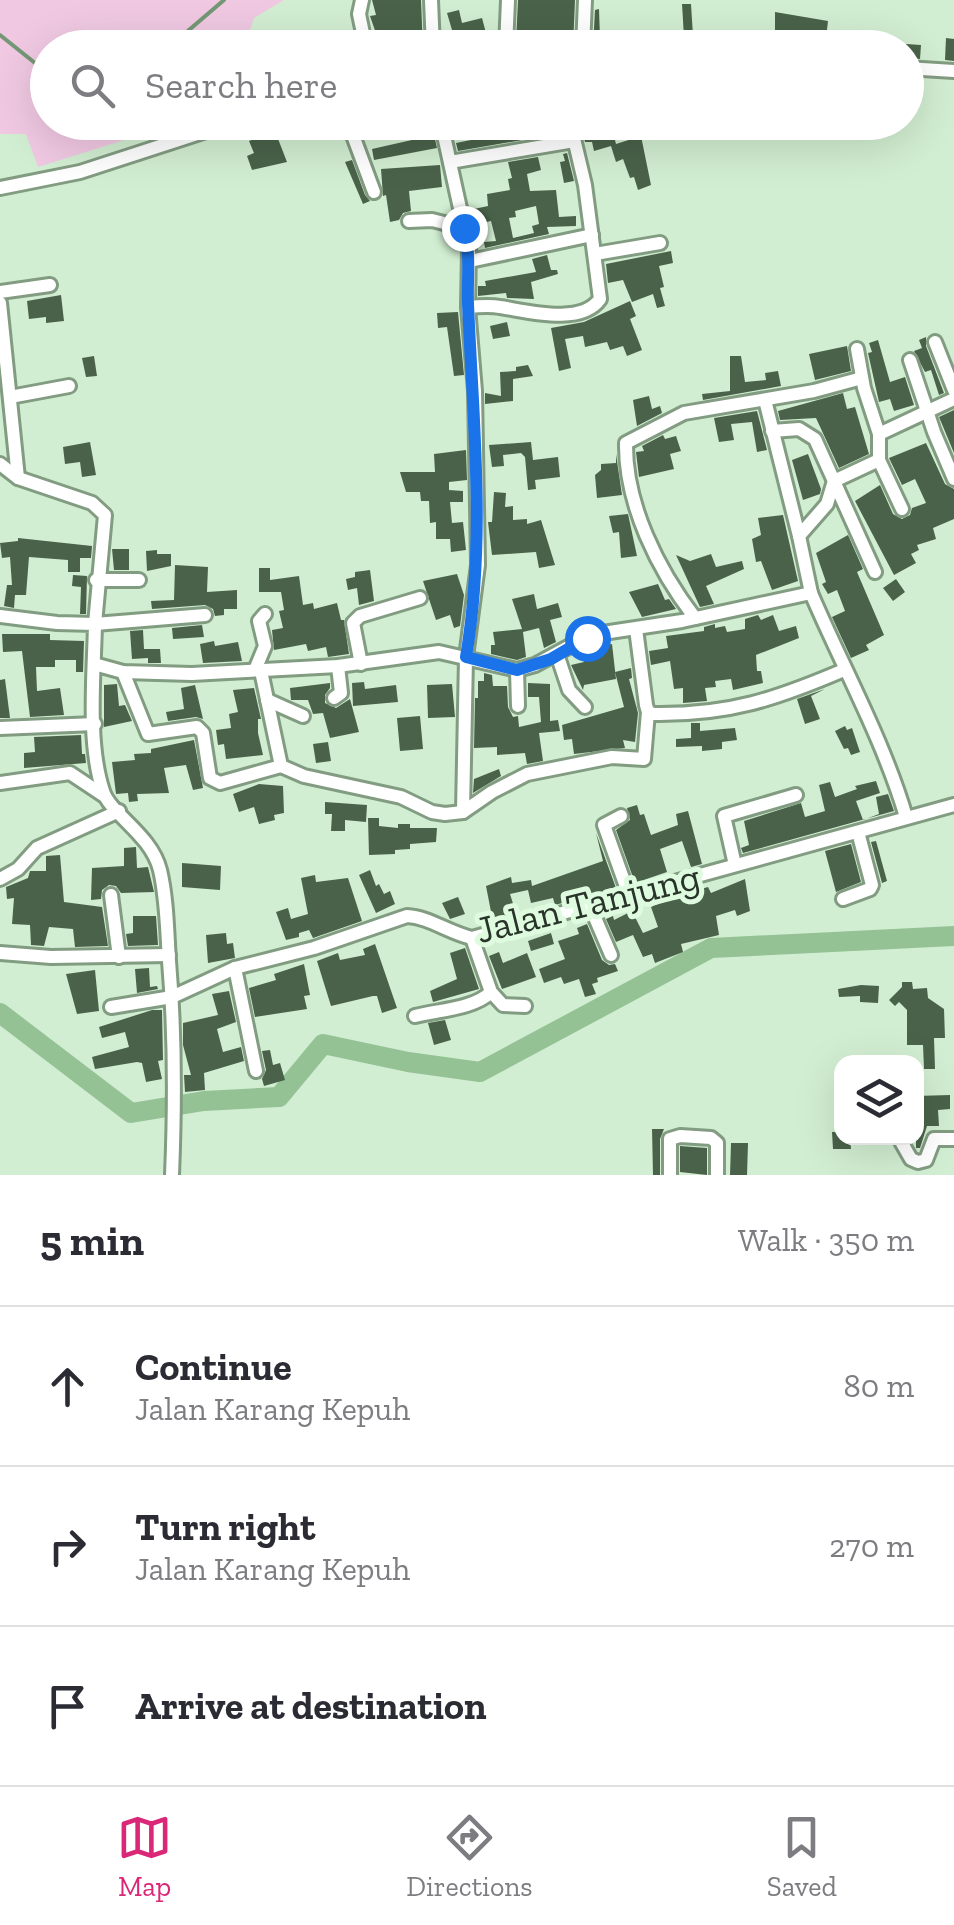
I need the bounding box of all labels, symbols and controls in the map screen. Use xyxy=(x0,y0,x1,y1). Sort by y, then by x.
search box xyxy=(30,30,924,140)
icon: search xyxy=(65,58,120,113)
text: Search here xyxy=(145,62,337,108)
route end xyxy=(442,206,488,252)
route start xyxy=(565,616,611,662)
street label: Jalan Tanjung xyxy=(471,853,705,953)
map controls xyxy=(834,1055,924,1145)
button: layers xyxy=(834,1055,924,1145)
text: 5 min xyxy=(40,1215,144,1266)
text: Walk · 350 m xyxy=(738,1221,914,1259)
text: Continue xyxy=(135,1344,292,1390)
icon: ahead xyxy=(40,1359,95,1414)
text: 80 m xyxy=(843,1367,914,1405)
text: Jalan Karang Kepuh xyxy=(135,1390,410,1428)
text: Turn right xyxy=(135,1504,315,1550)
icon: right xyxy=(40,1519,95,1574)
text: 270 m xyxy=(829,1527,914,1565)
text: Jalan Karang Kepuh xyxy=(135,1550,410,1588)
icon: arrive xyxy=(40,1679,95,1734)
text: Arrive at destination xyxy=(135,1683,486,1729)
tab: Map xyxy=(117,1810,172,1903)
tab: Directions xyxy=(406,1810,533,1903)
tab: Saved xyxy=(767,1810,837,1903)

